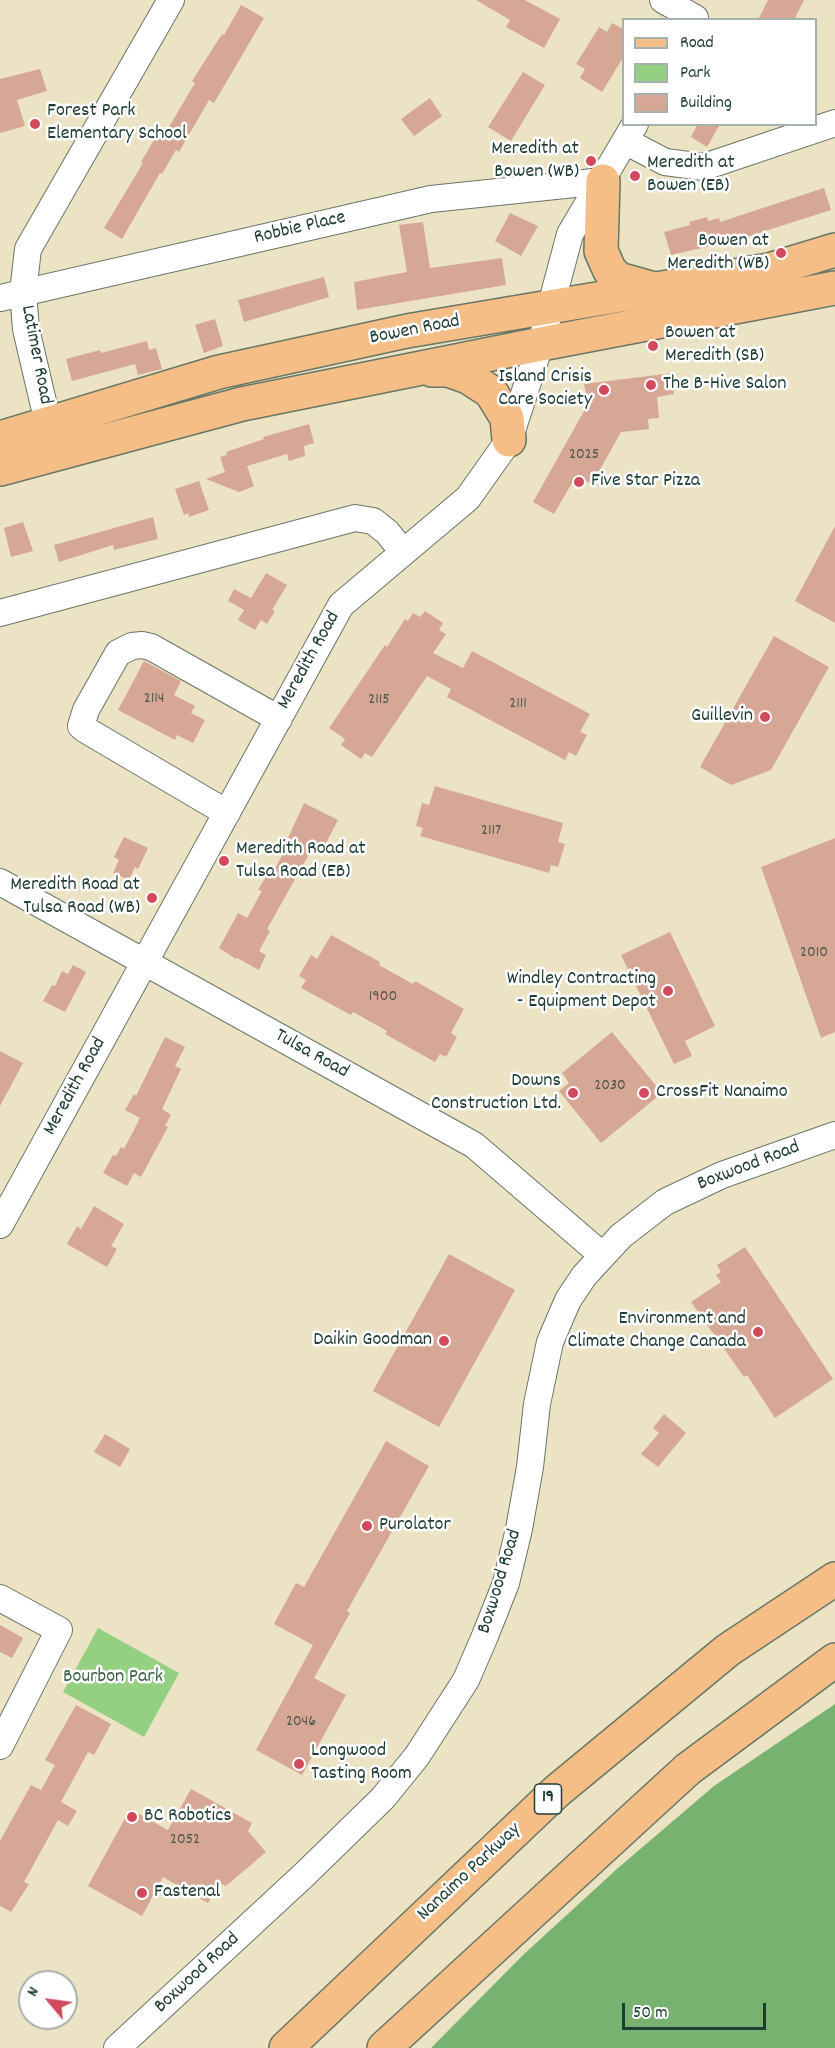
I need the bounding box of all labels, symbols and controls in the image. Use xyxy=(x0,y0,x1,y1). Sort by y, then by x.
legend xyxy=(622,18,817,126)
text: Road xyxy=(680,31,714,56)
text: Park xyxy=(680,61,711,86)
text: Building xyxy=(680,91,732,116)
place label: Forest Park Elementary School xyxy=(47,100,187,147)
marker: Forest Park Elementary School xyxy=(28,117,42,131)
place label: Meredith at Bowen (WB) xyxy=(491,138,579,185)
place label: Meredith at Bowen (EB) xyxy=(647,152,735,199)
marker: Meredith at Bowen (WB) xyxy=(584,154,598,168)
marker: Meredith at Bowen (EB) xyxy=(628,169,642,183)
street label: Robbie Place xyxy=(252,207,348,251)
place label: Bowen at Meredith (WB) xyxy=(667,230,769,277)
marker: Bowen at Meredith (WB) xyxy=(774,246,788,260)
street label: Latimer Road xyxy=(14,303,56,407)
street label: Bowen Road xyxy=(368,311,462,351)
place label: Bowen at Meredith (SB) xyxy=(665,322,764,369)
marker: Bowen at Meredith (SB) xyxy=(646,339,660,353)
place label: Island Crisis Care Society xyxy=(498,366,592,413)
place label: The B-Hive Salon xyxy=(663,373,787,397)
marker: The B-Hive Salon xyxy=(644,378,658,392)
marker: Island Crisis Care Society xyxy=(597,383,611,397)
house number: 2025 xyxy=(569,446,599,466)
place label: Five Star Pizza xyxy=(591,470,700,494)
marker: Five Star Pizza xyxy=(572,475,586,489)
street label: Meredith Road xyxy=(273,608,347,714)
house number: 2114 xyxy=(144,690,164,710)
house number: 2115 xyxy=(368,691,390,711)
house number: 2111 xyxy=(509,695,527,715)
place label: Guillevin xyxy=(691,705,753,729)
marker: Guillevin xyxy=(758,710,772,724)
house number: 2117 xyxy=(481,822,501,842)
place label: Meredith Road at Tulsa Road (EB) xyxy=(236,838,366,885)
marker: Meredith Road at Tulsa Road (EB) xyxy=(217,854,231,868)
place label: Meredith Road at Tulsa Road (WB) xyxy=(10,874,140,921)
marker: Meredith Road at Tulsa Road (WB) xyxy=(145,891,159,905)
house number: 2010 xyxy=(800,944,828,964)
place label: Windley Contracting - Equipment Depot xyxy=(507,968,656,1015)
marker: Windley Contracting - Equipment Depot xyxy=(661,984,675,998)
house number: 1900 xyxy=(369,988,397,1008)
street label: Tulsa Road xyxy=(270,1025,352,1085)
street label: Meredith Road xyxy=(39,1034,113,1140)
place label: Downs Construction Ltd. xyxy=(431,1070,561,1117)
house number: 2030 xyxy=(594,1077,626,1097)
place label: CrossFit Nanaimo xyxy=(656,1081,788,1105)
marker: Downs Construction Ltd. xyxy=(566,1086,580,1100)
marker: CrossFit Nanaimo xyxy=(637,1086,651,1100)
street label: Boxwood Road xyxy=(694,1136,804,1198)
place label: Environment and Climate Change Canada xyxy=(567,1308,746,1355)
marker: Environment and Climate Change Canada xyxy=(751,1325,765,1339)
place label: Daikin Goodman xyxy=(313,1329,432,1353)
marker: Daikin Goodman xyxy=(437,1334,451,1348)
place label: Purolator xyxy=(379,1514,451,1538)
marker: Purolator xyxy=(360,1519,374,1533)
street label: Boxwood Road xyxy=(474,1527,528,1637)
park label: Bourbon Park xyxy=(63,1666,163,1690)
house number: 2046 xyxy=(286,1713,316,1733)
place label: Longwood Tasting Room xyxy=(311,1740,412,1787)
marker: Longwood Tasting Room xyxy=(292,1757,306,1771)
road number: 19 xyxy=(534,1784,562,1814)
place label: BC Robotics xyxy=(144,1805,232,1829)
marker: BC Robotics xyxy=(125,1810,139,1824)
street label: Nanaimo Parkway xyxy=(413,1819,527,1927)
house number: 2052 xyxy=(170,1831,200,1851)
place label: Fastenal xyxy=(154,1881,220,1905)
marker: Fastenal xyxy=(135,1886,149,1900)
street label: Boxwood Road xyxy=(150,1928,246,2020)
north arrow xyxy=(18,1970,78,2030)
text: N xyxy=(22,1983,46,2001)
scale bar xyxy=(625,1991,769,2029)
text: 50 m xyxy=(633,2001,668,2026)

